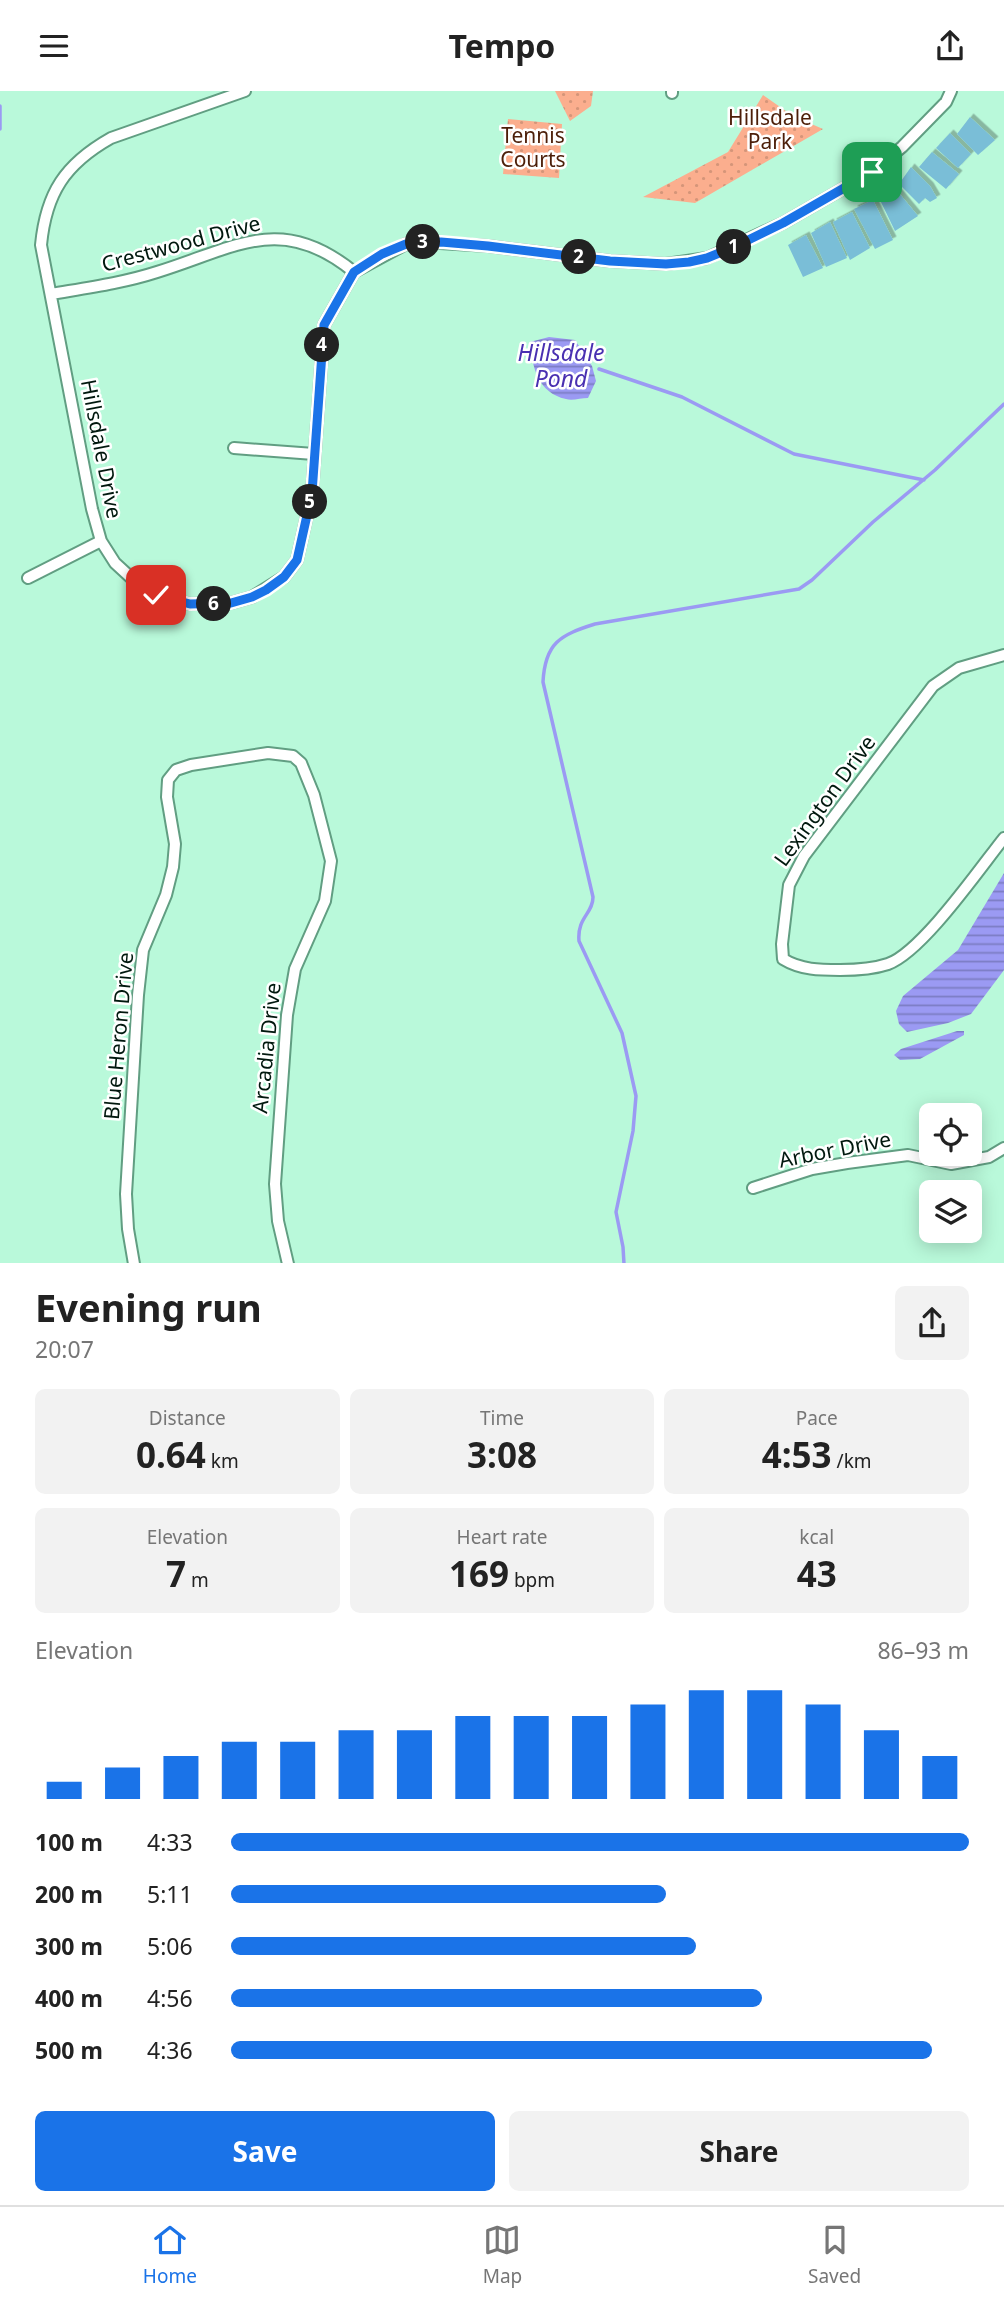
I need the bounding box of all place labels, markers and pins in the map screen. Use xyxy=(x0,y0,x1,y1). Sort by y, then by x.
pin xyxy=(842,142,902,202)
pin: 3 xyxy=(406,225,440,259)
pin: 1 xyxy=(716,229,752,265)
pin: 2 xyxy=(562,239,596,275)
pin: 4 xyxy=(304,327,340,363)
pin: 5 xyxy=(292,485,328,519)
pin xyxy=(126,565,186,625)
pin: 6 xyxy=(196,587,232,621)

